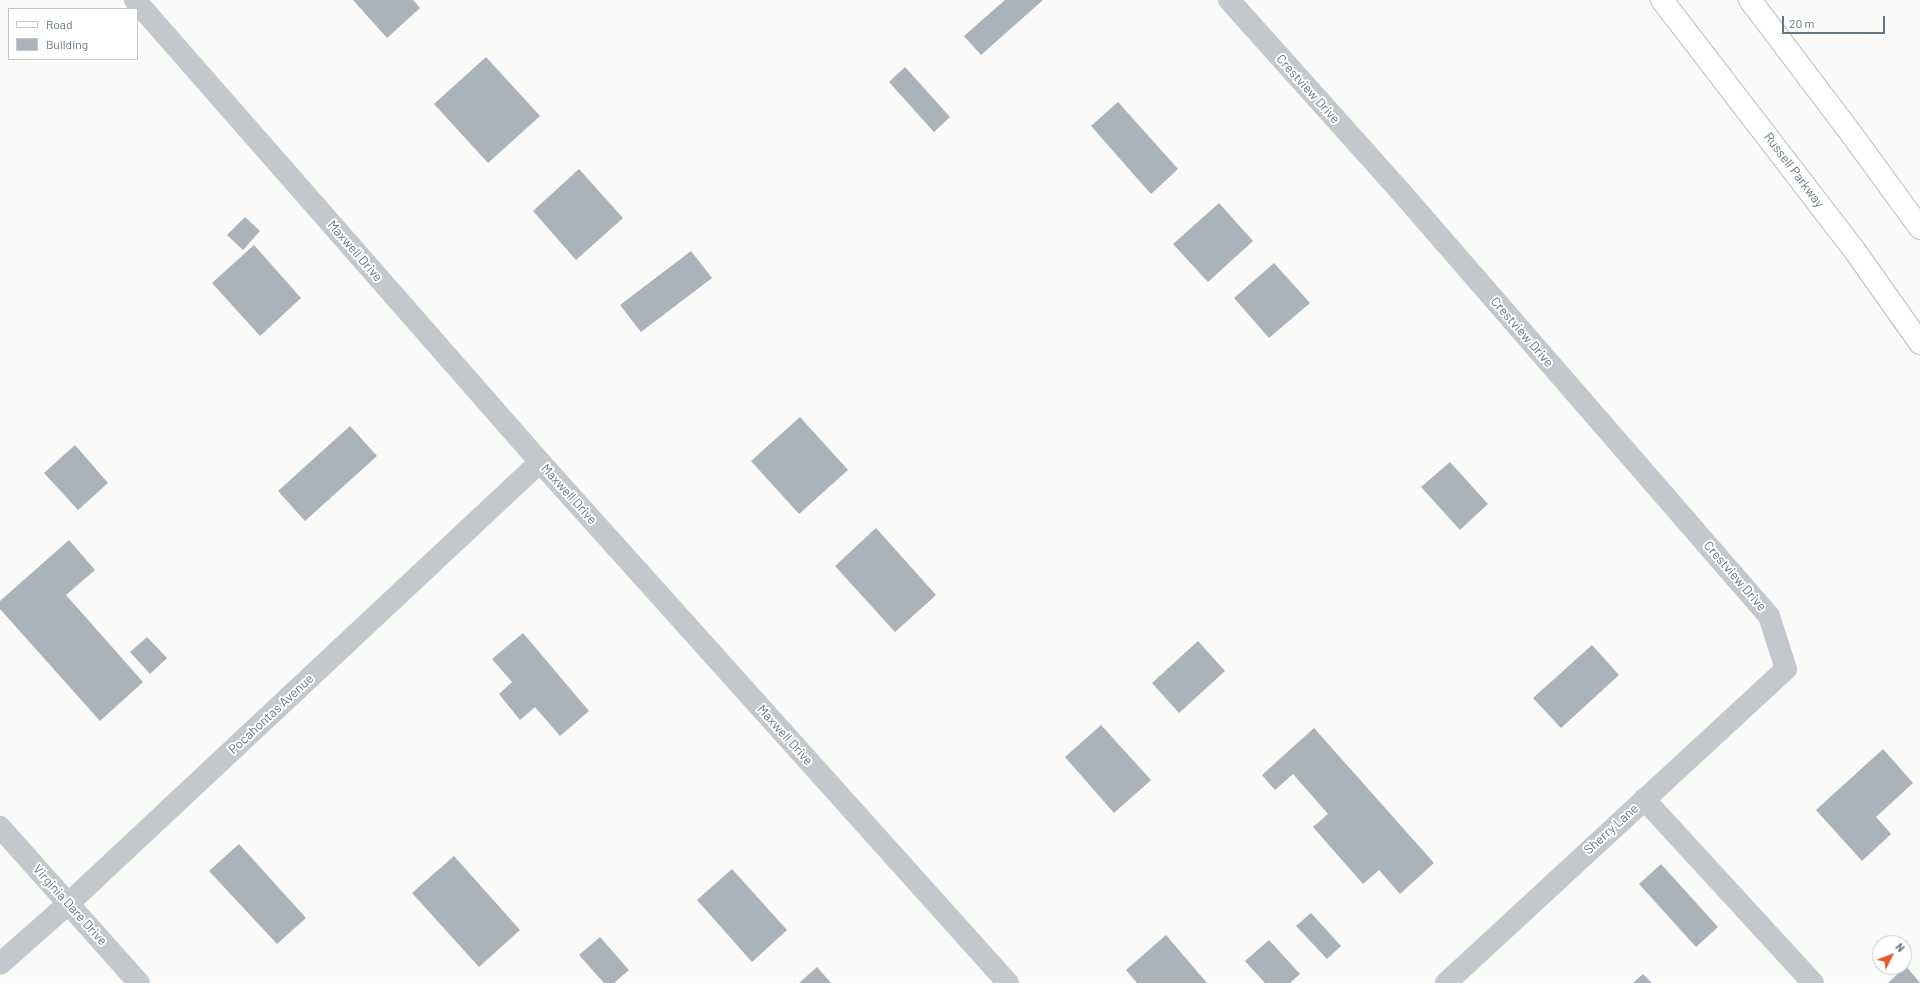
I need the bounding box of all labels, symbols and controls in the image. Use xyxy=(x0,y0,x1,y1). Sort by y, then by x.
legend xyxy=(8,8,138,60)
scale bar xyxy=(1784,8,1887,34)
text: 20 m xyxy=(1789,16,1815,30)
text: Road xyxy=(46,17,73,31)
text: Building xyxy=(46,37,88,51)
street label: Crestview Drive xyxy=(1273,51,1343,127)
street label: Russell Parkway xyxy=(1761,129,1827,211)
street label: Maxwell Drive xyxy=(324,217,386,285)
street label: Crestview Drive xyxy=(1487,294,1557,370)
street label: Maxwell Drive xyxy=(538,461,600,527)
street label: Crestview Drive xyxy=(1700,538,1770,614)
street label: Pocahontas Avenue xyxy=(225,671,317,757)
street label: Maxwell Drive xyxy=(754,702,816,768)
street label: Sherry Lane xyxy=(1581,801,1641,857)
street label: Virginia Dare Drive xyxy=(30,861,110,949)
north arrow xyxy=(1872,935,1912,975)
text: N xyxy=(1893,940,1908,954)

